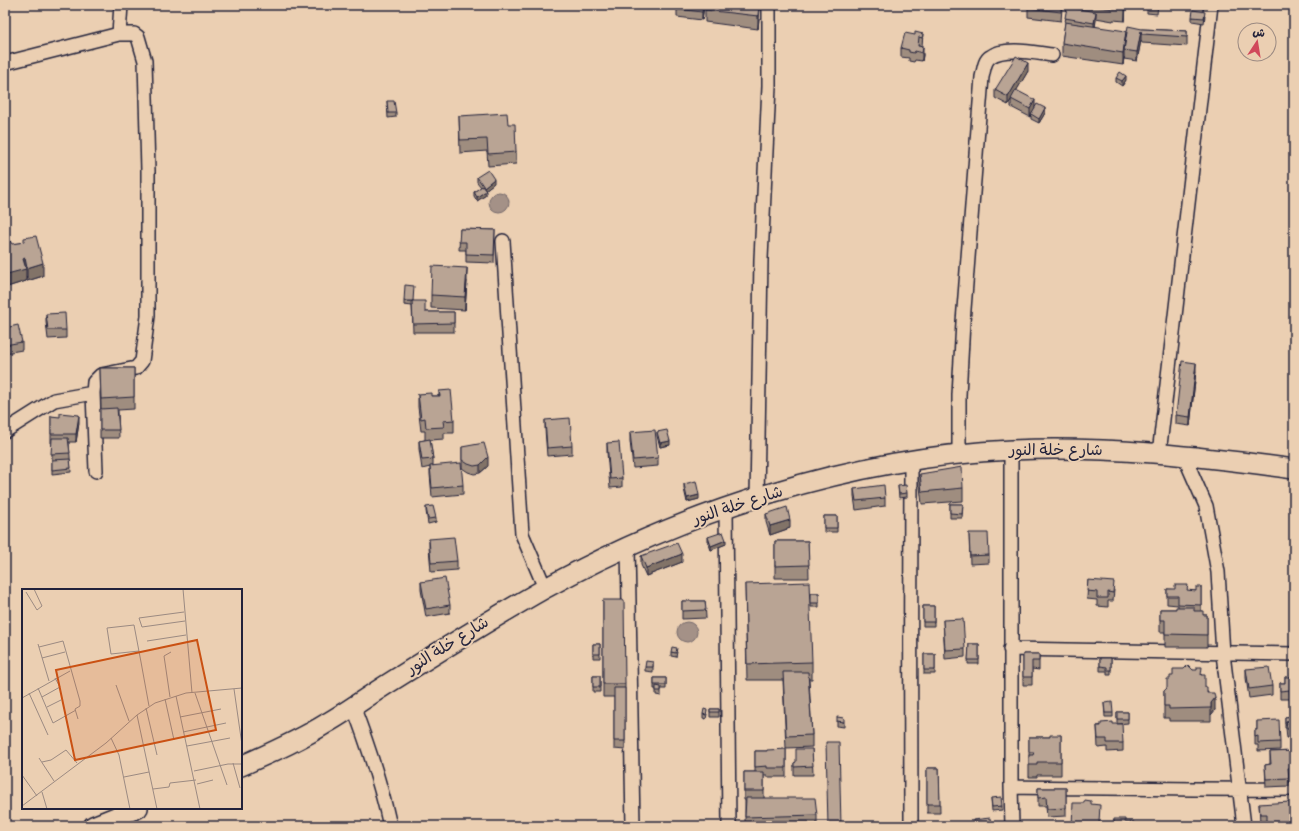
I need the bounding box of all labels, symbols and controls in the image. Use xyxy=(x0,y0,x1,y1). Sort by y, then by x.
north arrow xyxy=(1237,22,1277,62)
text: ش xyxy=(1251,24,1266,42)
street label: شارع خلة النور xyxy=(1007,439,1103,463)
street label: شارع خلة النور xyxy=(688,480,786,532)
inset map xyxy=(22,589,242,809)
street label: شارع خلة النور xyxy=(400,611,494,682)

